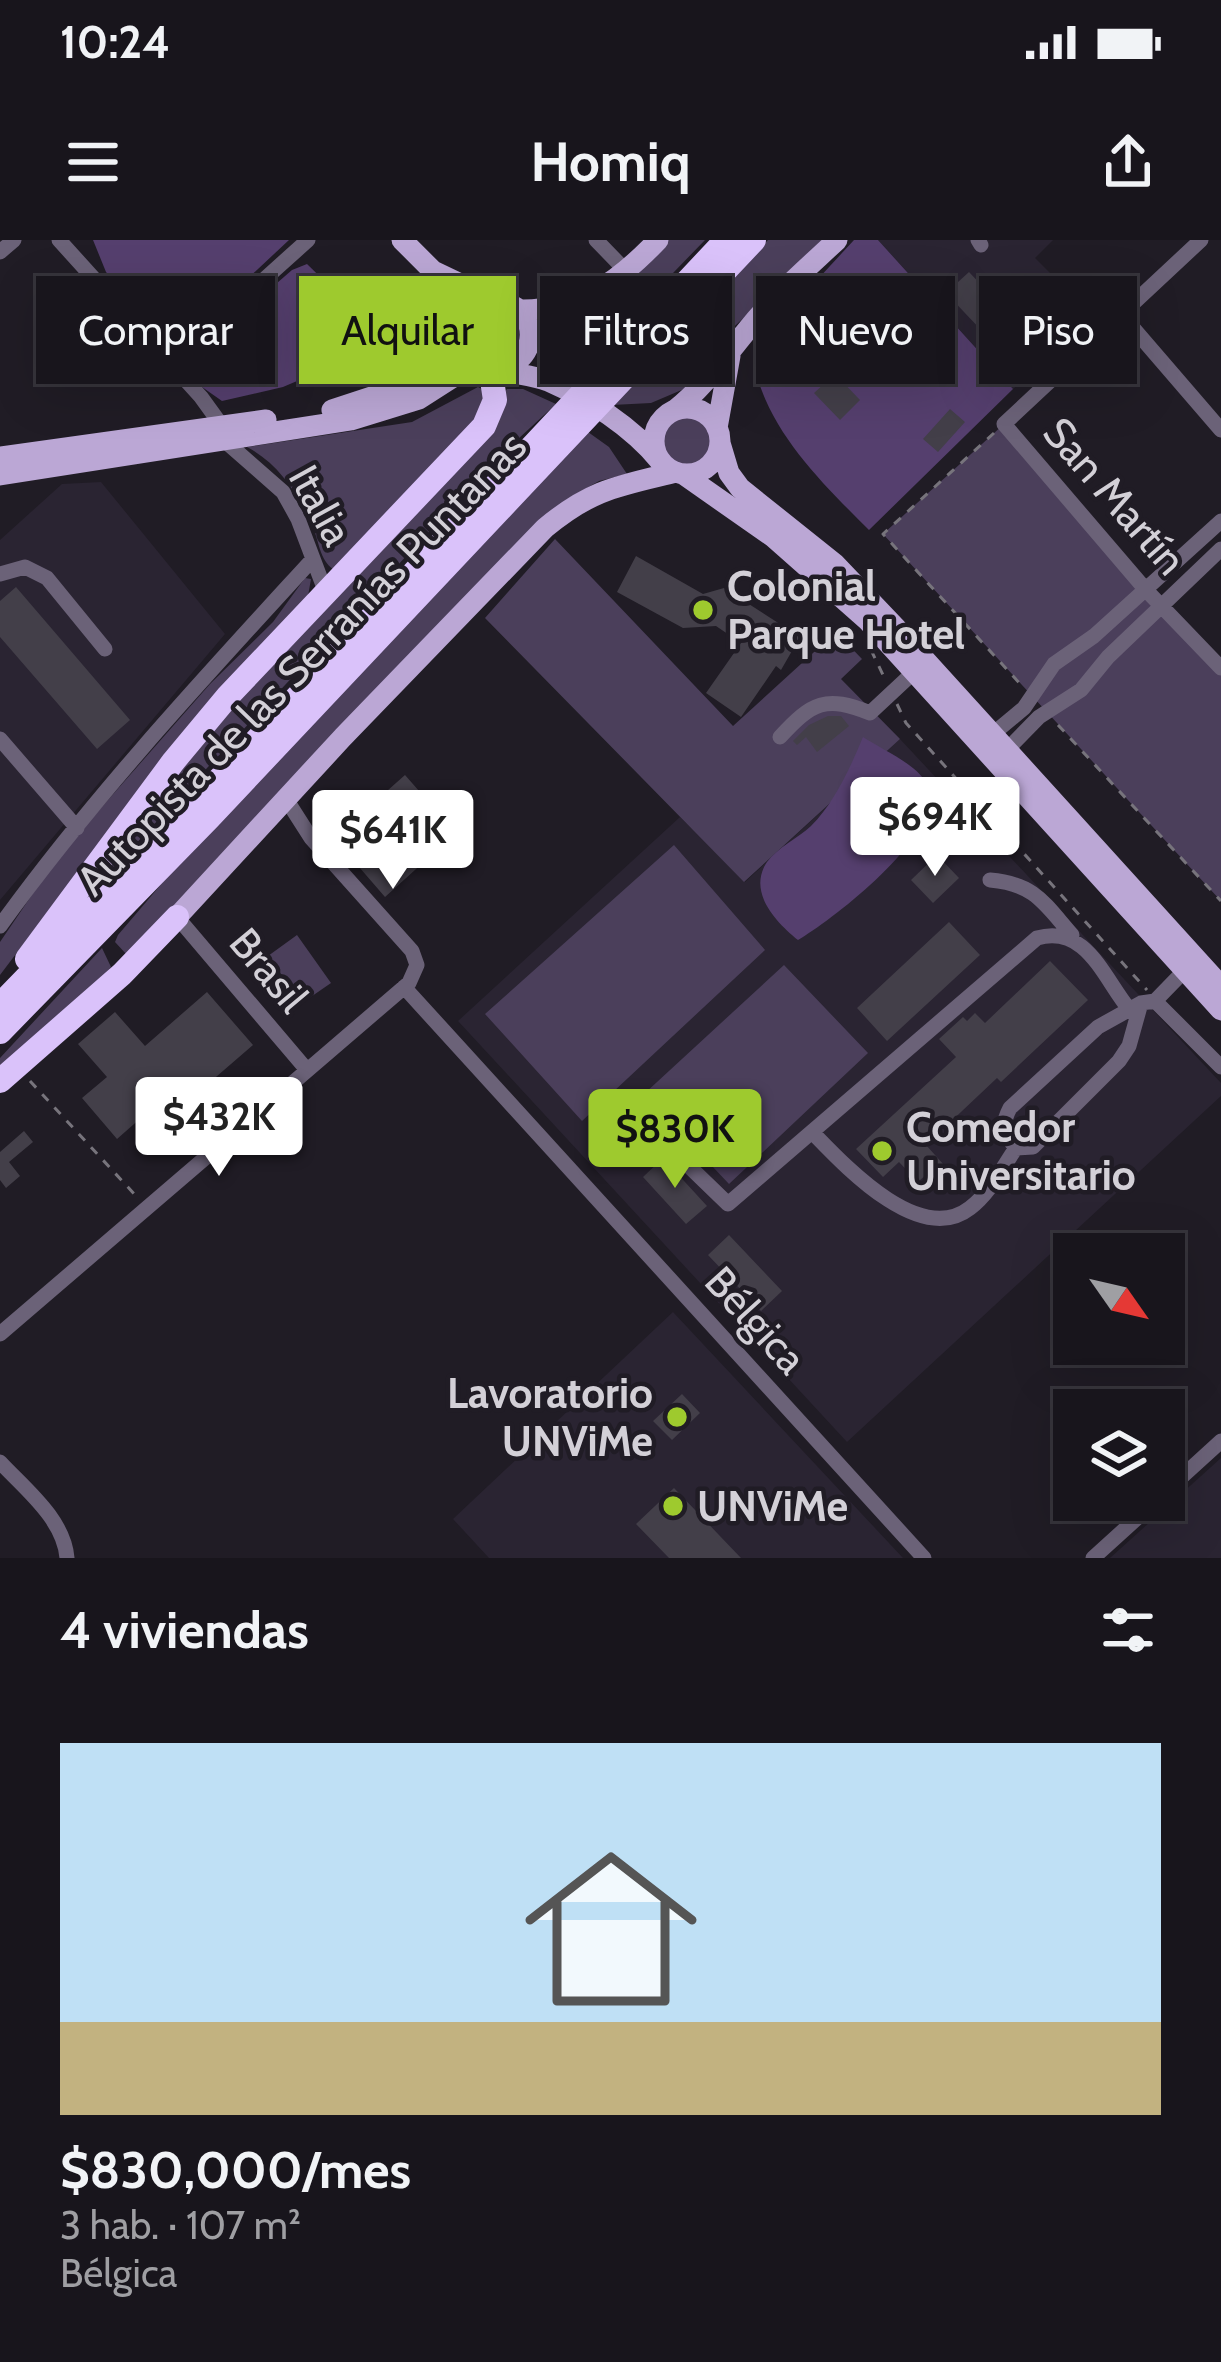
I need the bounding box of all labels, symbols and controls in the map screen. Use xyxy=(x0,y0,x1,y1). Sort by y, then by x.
text: 10:24 xyxy=(60,15,170,69)
icon: menu xyxy=(60,129,126,195)
text: Homiq xyxy=(530,129,691,195)
icon: share xyxy=(1095,129,1161,195)
chip: Comprar xyxy=(36,276,275,384)
chip: Alquilar xyxy=(299,276,516,384)
chip: Filtros xyxy=(540,276,732,384)
chip: Nuevo xyxy=(756,276,955,384)
chip: Piso xyxy=(979,276,1137,384)
street label: San Martín xyxy=(1033,407,1197,585)
street label: Autopista de las Serranías Puntanas xyxy=(65,420,537,906)
street label: Italia xyxy=(278,456,364,554)
place label: Colonial Parque Hotel xyxy=(727,560,965,660)
marker: Colonial Parque Hotel xyxy=(690,597,716,623)
pin: $694K xyxy=(851,777,1019,879)
pin: $641K xyxy=(309,790,477,892)
text: $694K xyxy=(877,792,993,840)
text: $641K xyxy=(339,805,447,853)
street label: Brasil xyxy=(219,917,319,1023)
pin: $432K xyxy=(135,1077,303,1179)
pin: $830K xyxy=(591,1089,759,1191)
text: $432K xyxy=(163,1092,275,1140)
place label: Comedor Universitario xyxy=(906,1101,1136,1201)
text: $830K xyxy=(615,1104,735,1152)
marker: Comedor Universitario xyxy=(869,1138,895,1164)
north arrow xyxy=(1053,1233,1185,1365)
map controls xyxy=(1053,1233,1185,1521)
street label: Bélgica xyxy=(694,1256,818,1384)
place label: Lavoratorio UNViMe xyxy=(447,1367,653,1467)
button: layers xyxy=(1053,1389,1185,1521)
marker: Lavoratorio UNViMe xyxy=(664,1404,690,1430)
place label: UNViMe xyxy=(697,1480,848,1532)
marker: UNViMe xyxy=(660,1493,686,1519)
icon: filters xyxy=(1095,1597,1161,1663)
text: 4 viviendas xyxy=(60,1599,309,1661)
icon: home xyxy=(503,1821,719,2037)
text: $830,000/mes xyxy=(60,2139,411,2201)
text: 3 hab. · 107 m² xyxy=(60,2201,301,2249)
text: Bélgica xyxy=(60,2249,177,2297)

